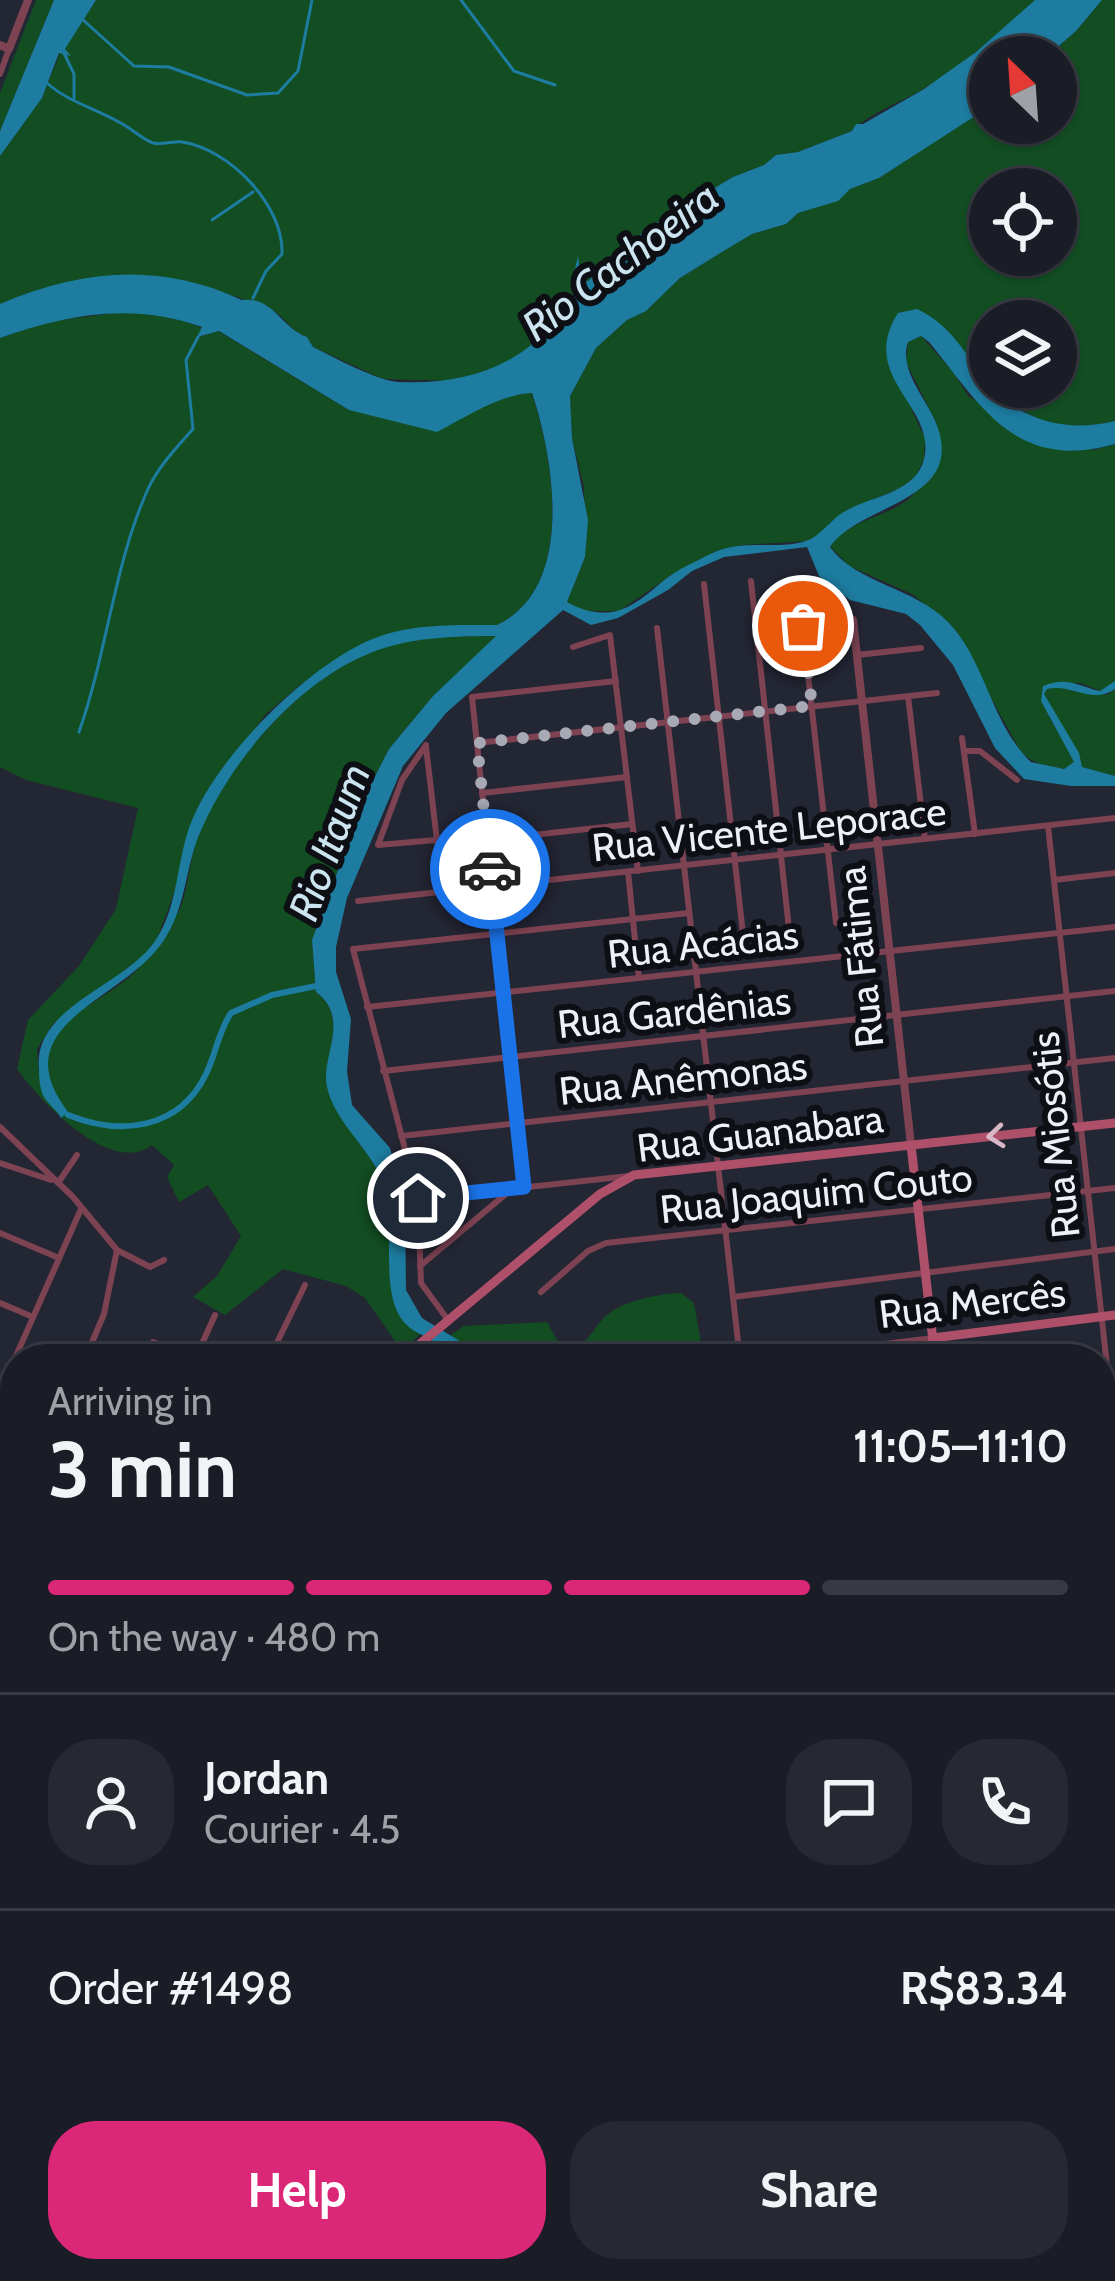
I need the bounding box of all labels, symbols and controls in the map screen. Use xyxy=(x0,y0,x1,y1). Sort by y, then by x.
north arrow xyxy=(969,36,1077,144)
map controls xyxy=(969,36,1077,408)
button: locate xyxy=(969,168,1077,276)
water label: Rio Cachoeira xyxy=(511,170,729,352)
button: layers xyxy=(969,300,1077,408)
pin xyxy=(752,575,854,677)
icon: bag xyxy=(770,593,836,659)
water label: Rio Itaum xyxy=(277,757,381,927)
street label: Rua Vicente Leporace xyxy=(590,787,948,871)
courier xyxy=(430,809,550,929)
icon: car xyxy=(457,836,523,902)
street label: Rua Fátima xyxy=(827,864,893,1050)
street label: Rua Acácias xyxy=(605,910,801,978)
street label: Rua Gardênias xyxy=(555,976,793,1048)
street label: Rua Miosótis xyxy=(1020,1030,1090,1240)
street label: Rua Anêmonas xyxy=(557,1041,809,1115)
street label: Rua Guanabara xyxy=(634,1094,886,1172)
one-way arrow xyxy=(986,1123,1005,1148)
pin xyxy=(367,1147,469,1249)
street label: Rua Joaquim Couto xyxy=(657,1153,975,1233)
icon: home xyxy=(385,1165,451,1231)
street label: Rua Mercês xyxy=(876,1268,1068,1338)
text: Arriving in xyxy=(48,1377,212,1425)
text: 11:05–11:10 xyxy=(853,1419,1068,1473)
text: 3 min xyxy=(48,1422,237,1517)
text: On the way · 480 m xyxy=(48,1613,380,1661)
button: person xyxy=(48,1739,174,1865)
button: chat xyxy=(786,1739,912,1865)
button: phone xyxy=(942,1739,1068,1865)
text: Jordan xyxy=(204,1751,329,1805)
text: Courier · 4.5 xyxy=(204,1805,400,1853)
text: Order #1498 xyxy=(48,1961,294,2015)
text: R$83.34 xyxy=(900,1961,1068,2015)
button: Help xyxy=(48,2121,546,2259)
button: Share xyxy=(570,2121,1068,2259)

